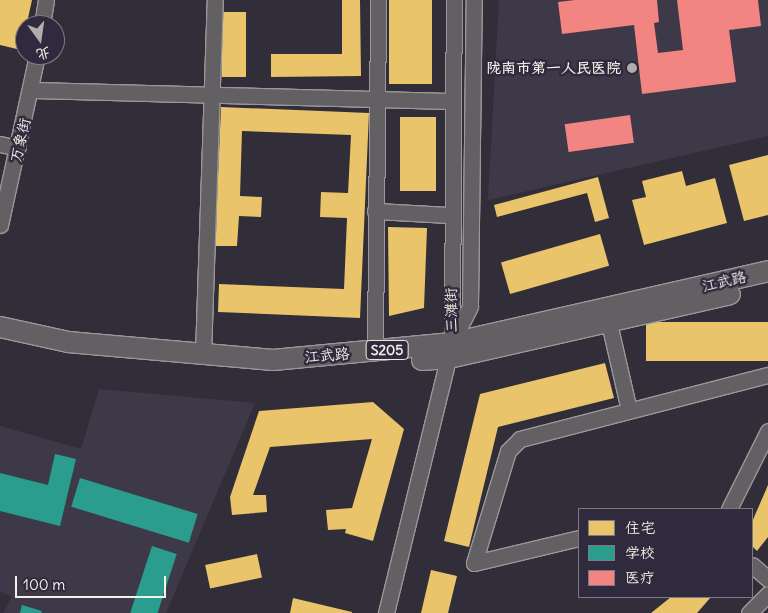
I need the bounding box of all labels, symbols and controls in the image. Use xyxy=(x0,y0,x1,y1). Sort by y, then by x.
north arrow xyxy=(15,15,65,65)
text: 北 xyxy=(34,43,52,64)
place label: 陇南市第一人民医院 xyxy=(486,59,621,77)
marker: 陇南市第一人民医院 xyxy=(625,61,639,75)
street label: 万象街 xyxy=(6,116,34,164)
street label: 江武路 xyxy=(700,267,748,295)
street label: 三滩街 xyxy=(442,287,460,333)
road number: S205 xyxy=(364,338,410,362)
street label: 江武路 xyxy=(304,344,350,366)
legend xyxy=(578,508,753,598)
text: 住宅 xyxy=(625,518,655,537)
text: 学校 xyxy=(625,543,655,562)
scale bar xyxy=(18,566,169,598)
text: 医疗 xyxy=(625,568,655,587)
text: 100 m xyxy=(23,575,65,594)

